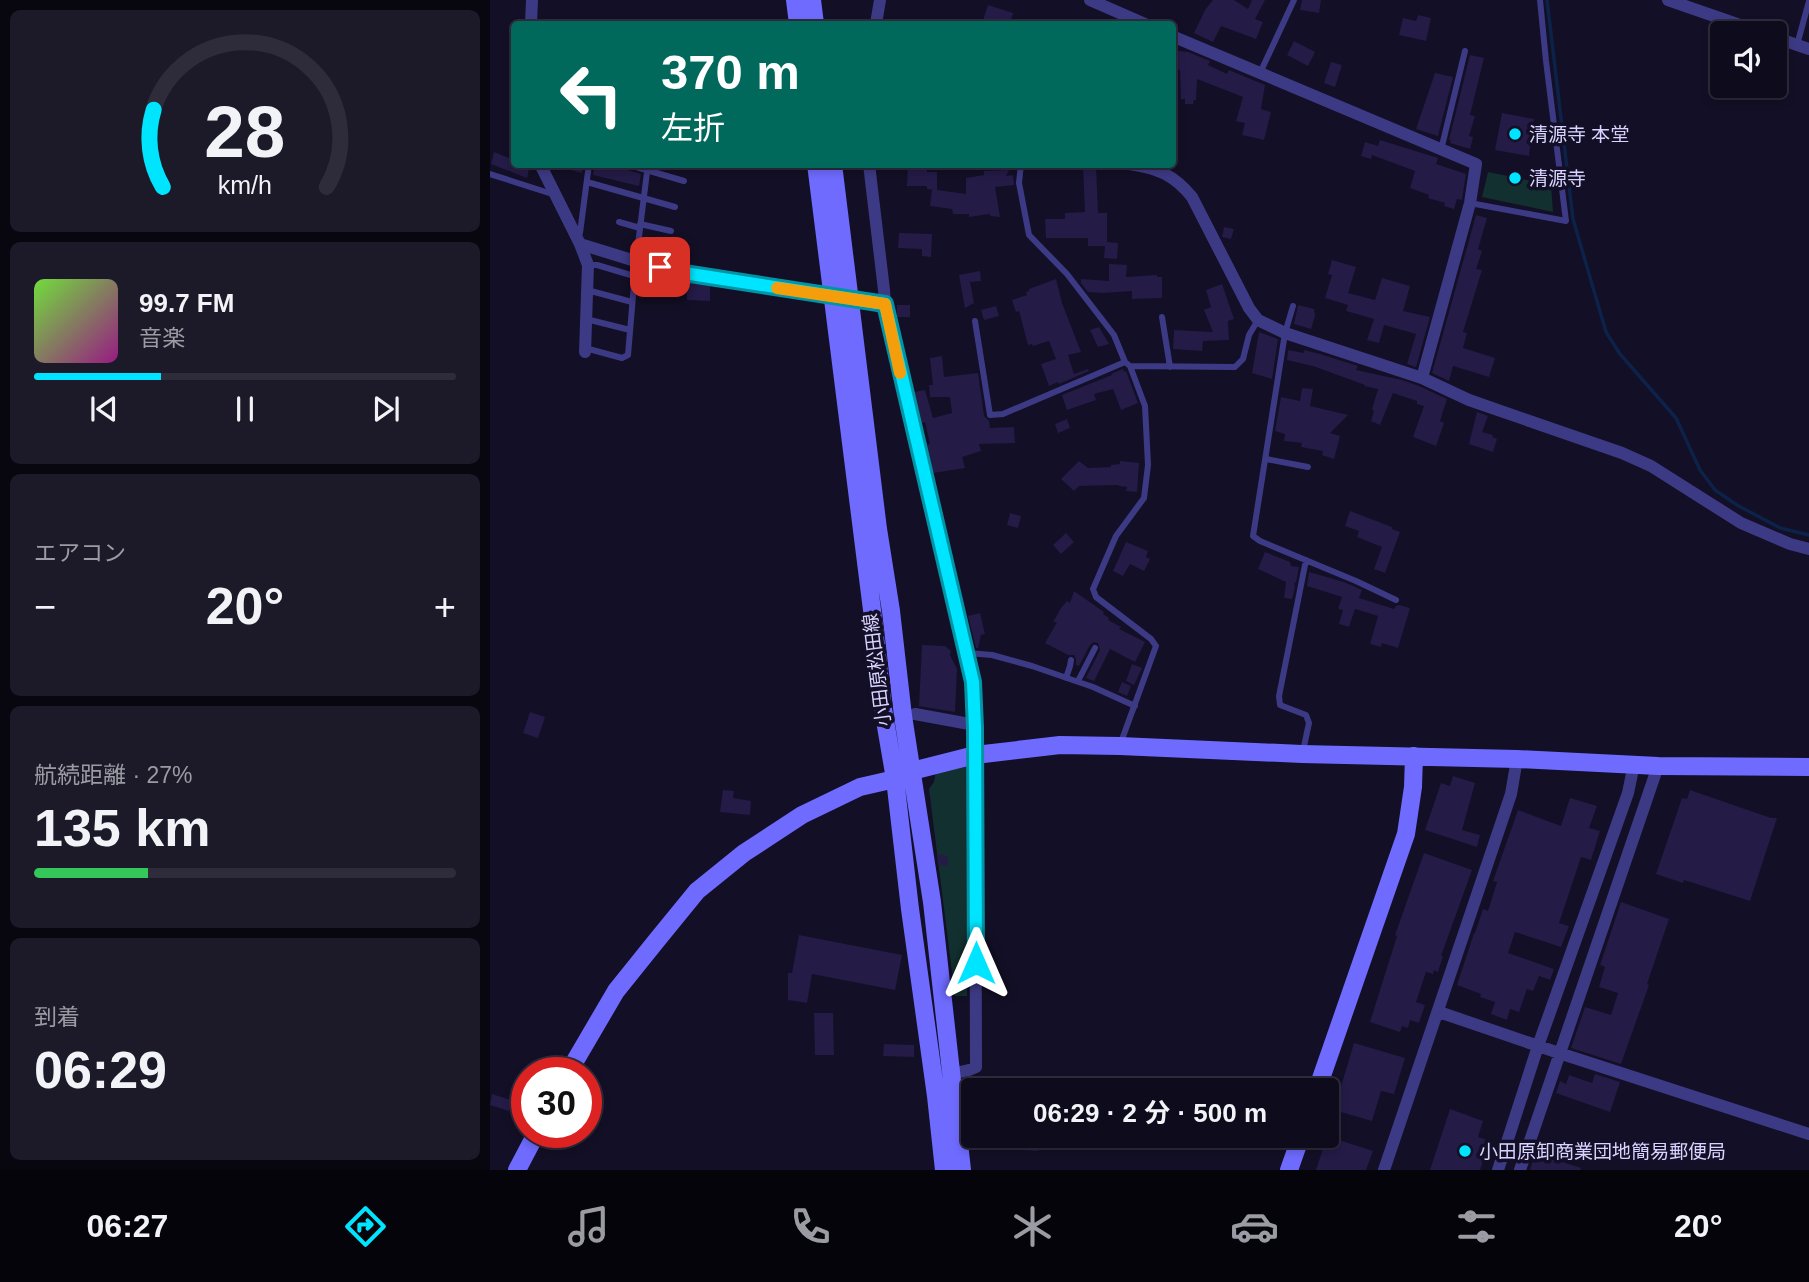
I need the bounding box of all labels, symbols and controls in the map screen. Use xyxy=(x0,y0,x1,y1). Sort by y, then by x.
map controls xyxy=(1710,21,1787,98)
button: sound xyxy=(1710,21,1787,98)
text: 370 m xyxy=(661,45,800,99)
icon: left xyxy=(546,49,637,140)
text: 28 xyxy=(205,91,285,172)
text: 左折 xyxy=(661,110,725,146)
place label: 清源寺 本堂 xyxy=(1529,124,1629,145)
marker: 清源寺 本堂 xyxy=(1507,126,1523,142)
place label: 清源寺 xyxy=(1529,168,1586,189)
marker: 清源寺 xyxy=(1507,170,1523,186)
text: km/h xyxy=(218,171,272,199)
pin xyxy=(630,237,690,297)
icon: arrive xyxy=(641,248,679,286)
text: 99.7 FM xyxy=(139,288,234,318)
text: 音楽 xyxy=(139,325,185,351)
icon: previous xyxy=(85,390,123,428)
icon: pause xyxy=(226,390,264,428)
icon: next xyxy=(367,390,405,428)
text: エアコン xyxy=(34,540,126,566)
text: 20° xyxy=(206,577,284,635)
text: − xyxy=(34,586,56,628)
text: + xyxy=(434,586,456,628)
street label: 小田原松田線 xyxy=(860,612,894,728)
text: 航続距離 · 27% xyxy=(34,762,192,788)
text: 135 km xyxy=(34,799,210,857)
position arrow xyxy=(939,926,1013,1000)
text: 到着 xyxy=(34,1004,80,1030)
text: 06:29 xyxy=(34,1041,167,1099)
speed limit sign: 30 xyxy=(511,1057,602,1148)
text: 06:29 · 2 分 · 500 m xyxy=(1033,1098,1267,1128)
place label: 小田原卸商業団地簡易郵便局 xyxy=(1479,1141,1726,1162)
marker: 小田原卸商業団地簡易郵便局 xyxy=(1457,1143,1473,1159)
icon: directions xyxy=(341,1202,390,1251)
icon: music xyxy=(564,1202,613,1251)
icon: phone xyxy=(786,1202,835,1251)
icon: climate xyxy=(1008,1202,1057,1251)
icon: car xyxy=(1230,1202,1279,1251)
icon: filters xyxy=(1452,1202,1501,1251)
text: 06:27 xyxy=(87,1208,168,1244)
text: 20° xyxy=(1674,1208,1722,1244)

